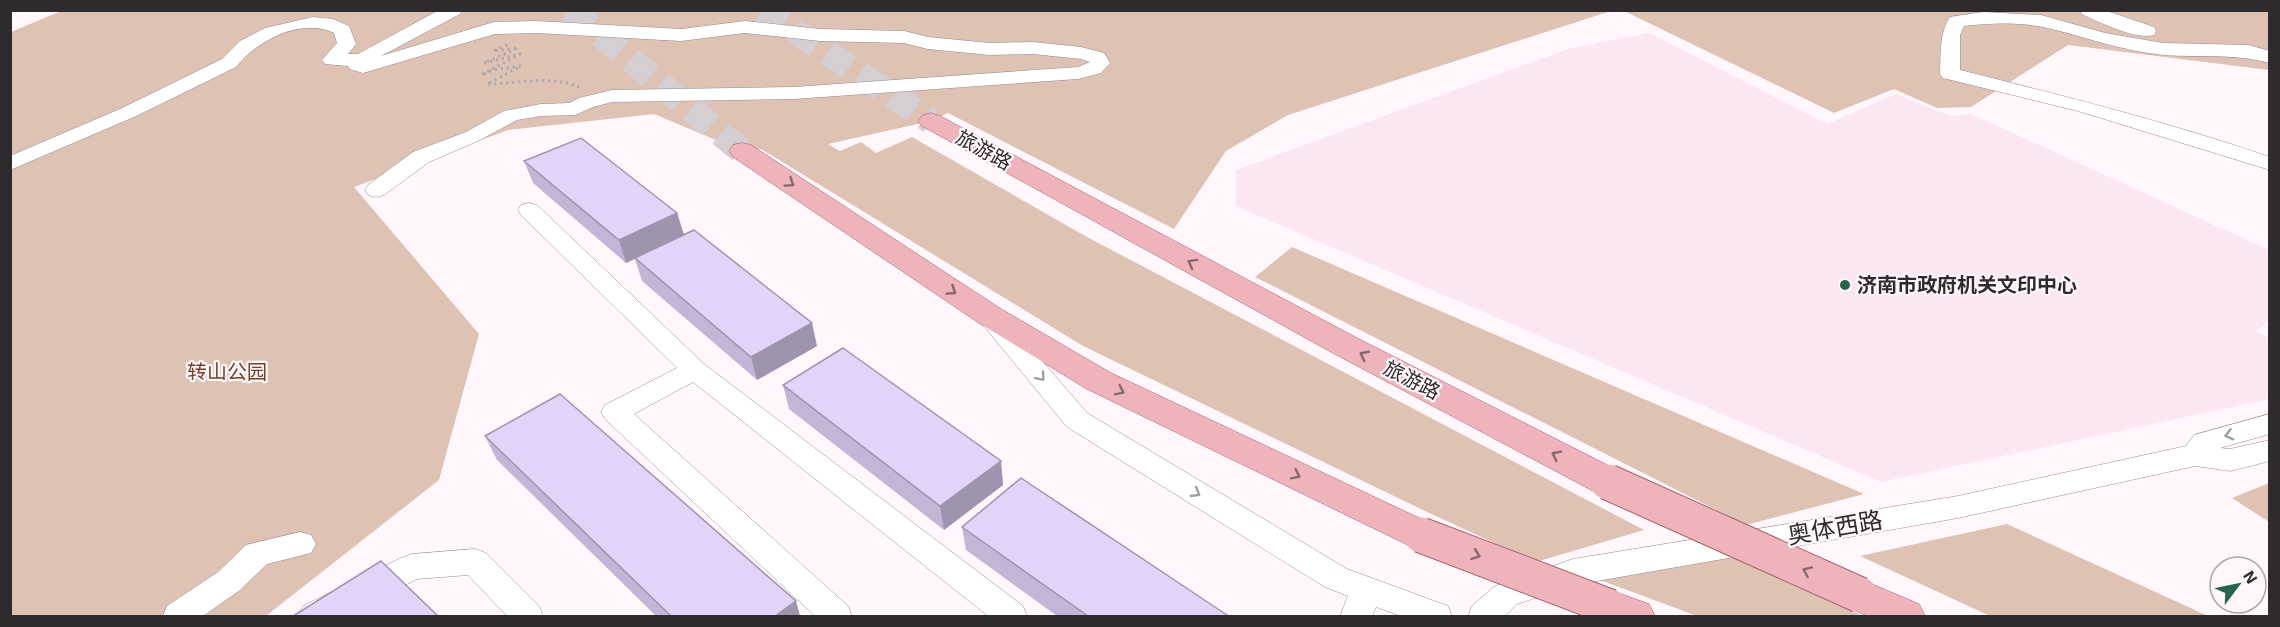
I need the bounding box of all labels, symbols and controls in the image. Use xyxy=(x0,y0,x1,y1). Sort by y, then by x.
street label: 旅游路 xyxy=(952,124,1017,174)
one-way arrow xyxy=(783,176,794,187)
one-way arrow xyxy=(1188,259,1198,270)
place label: 济南市政府机关文印中心 xyxy=(1857,272,2077,296)
marker: 济南市政府机关文印中心 xyxy=(1838,278,1852,292)
one-way arrow xyxy=(946,284,957,295)
one-way arrow xyxy=(1359,351,1370,363)
street label: 旅游路 xyxy=(1380,355,1445,403)
park label: 转山公园 xyxy=(187,359,267,383)
one-way arrow xyxy=(1034,370,1045,381)
one-way arrow xyxy=(1113,383,1124,395)
one-way arrow xyxy=(2224,428,2235,440)
one-way arrow xyxy=(1551,450,1562,462)
one-way arrow xyxy=(1289,468,1300,480)
one-way arrow xyxy=(1190,485,1200,497)
street label: 奥体西路 xyxy=(1785,504,1885,549)
one-way arrow xyxy=(1470,548,1481,561)
north arrow xyxy=(2208,555,2268,615)
one-way arrow xyxy=(1802,567,1813,579)
text: N xyxy=(2240,567,2262,587)

